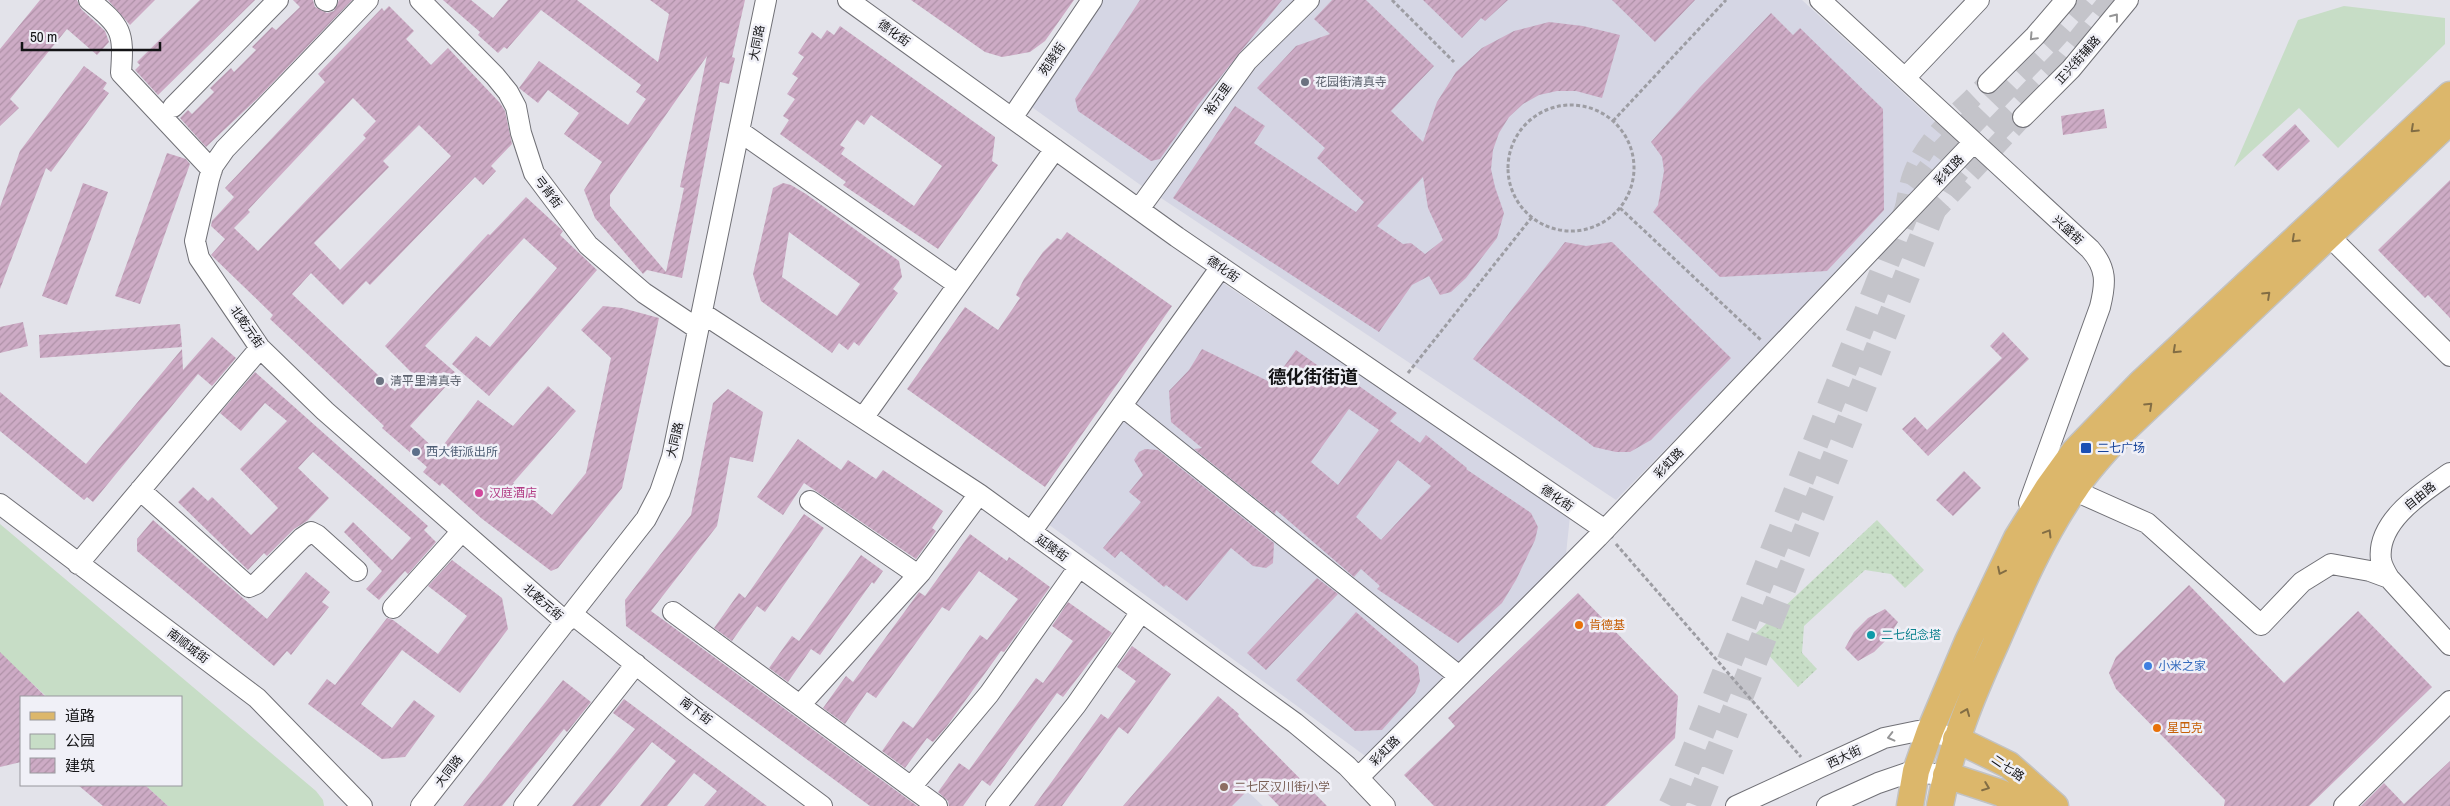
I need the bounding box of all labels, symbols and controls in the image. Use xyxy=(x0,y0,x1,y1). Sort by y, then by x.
one-way arrow xyxy=(2110,14,2118,23)
street label: 德化街 xyxy=(875,16,913,50)
scale bar xyxy=(22,20,160,52)
street label: 大同路 xyxy=(746,24,768,62)
text: 50 m xyxy=(30,26,57,47)
one-way arrow xyxy=(2030,31,2039,40)
street label: 正兴街辅路 xyxy=(2052,32,2104,88)
street label: 苑陵街 xyxy=(1035,40,1069,78)
place label: 花园街清真寺 xyxy=(1315,74,1387,90)
marker: 花园街清真寺 xyxy=(1299,76,1311,88)
street label: 裕元里 xyxy=(1201,80,1235,118)
one-way arrow xyxy=(2411,123,2420,132)
street label: 彩虹路 xyxy=(1931,151,1967,189)
street label: 弓背街 xyxy=(531,173,565,211)
street label: 兴盛街 xyxy=(2049,212,2087,248)
one-way arrow xyxy=(2292,233,2301,242)
street label: 德化街 xyxy=(1204,252,1242,286)
one-way arrow xyxy=(2261,292,2270,301)
street label: 北乾元街 xyxy=(227,303,267,351)
one-way arrow xyxy=(2173,344,2182,353)
district label: 德化街街道 xyxy=(1268,364,1358,389)
place label: 清平里清真寺 xyxy=(390,373,462,389)
marker: 清平里清真寺 xyxy=(374,375,386,387)
one-way arrow xyxy=(2143,403,2152,412)
street label: 大同路 xyxy=(663,421,687,459)
place label: 二七广场 xyxy=(2097,440,2145,456)
marker: 二七广场 xyxy=(2079,441,2093,455)
place label: 西大街派出所 xyxy=(426,444,498,460)
street label: 彩虹路 xyxy=(1651,444,1687,482)
marker: 西大街派出所 xyxy=(410,446,422,458)
street label: 自由路 xyxy=(2401,478,2439,514)
street label: 德化街 xyxy=(1538,481,1576,515)
place label: 汉庭酒店 xyxy=(489,485,537,501)
marker: 汉庭酒店 xyxy=(473,487,485,499)
one-way arrow xyxy=(2042,529,2052,538)
street label: 延陵街 xyxy=(1033,531,1071,565)
one-way arrow xyxy=(1997,566,2007,575)
street label: 北乾元街 xyxy=(520,580,566,624)
place label: 肯德基 xyxy=(1589,617,1625,633)
marker: 肯德基 xyxy=(1573,619,1585,631)
street label: 南顺城街 xyxy=(164,625,212,667)
place label: 二七纪念塔 xyxy=(1881,627,1941,643)
marker: 二七纪念塔 xyxy=(1865,629,1877,641)
place label: 小米之家 xyxy=(2158,658,2206,674)
marker: 小米之家 xyxy=(2142,660,2154,672)
street label: 南下街 xyxy=(677,694,715,728)
legend xyxy=(20,696,182,786)
text: 道路 xyxy=(65,705,95,726)
one-way arrow xyxy=(1960,708,1971,717)
place label: 星巴克 xyxy=(2167,720,2203,736)
marker: 星巴克 xyxy=(2151,722,2163,734)
text: 公园 xyxy=(65,730,95,751)
one-way arrow xyxy=(1887,731,1896,742)
street label: 彩虹路 xyxy=(1367,733,1403,769)
street label: 西大街 xyxy=(1824,742,1864,772)
street label: 二七路 xyxy=(1989,751,2027,785)
street label: 大同路 xyxy=(432,752,466,790)
text: 建筑 xyxy=(65,755,95,776)
place label: 二七区汉川街小学 xyxy=(1234,779,1330,795)
marker: 二七区汉川街小学 xyxy=(1218,781,1230,793)
one-way arrow xyxy=(1981,781,1990,791)

